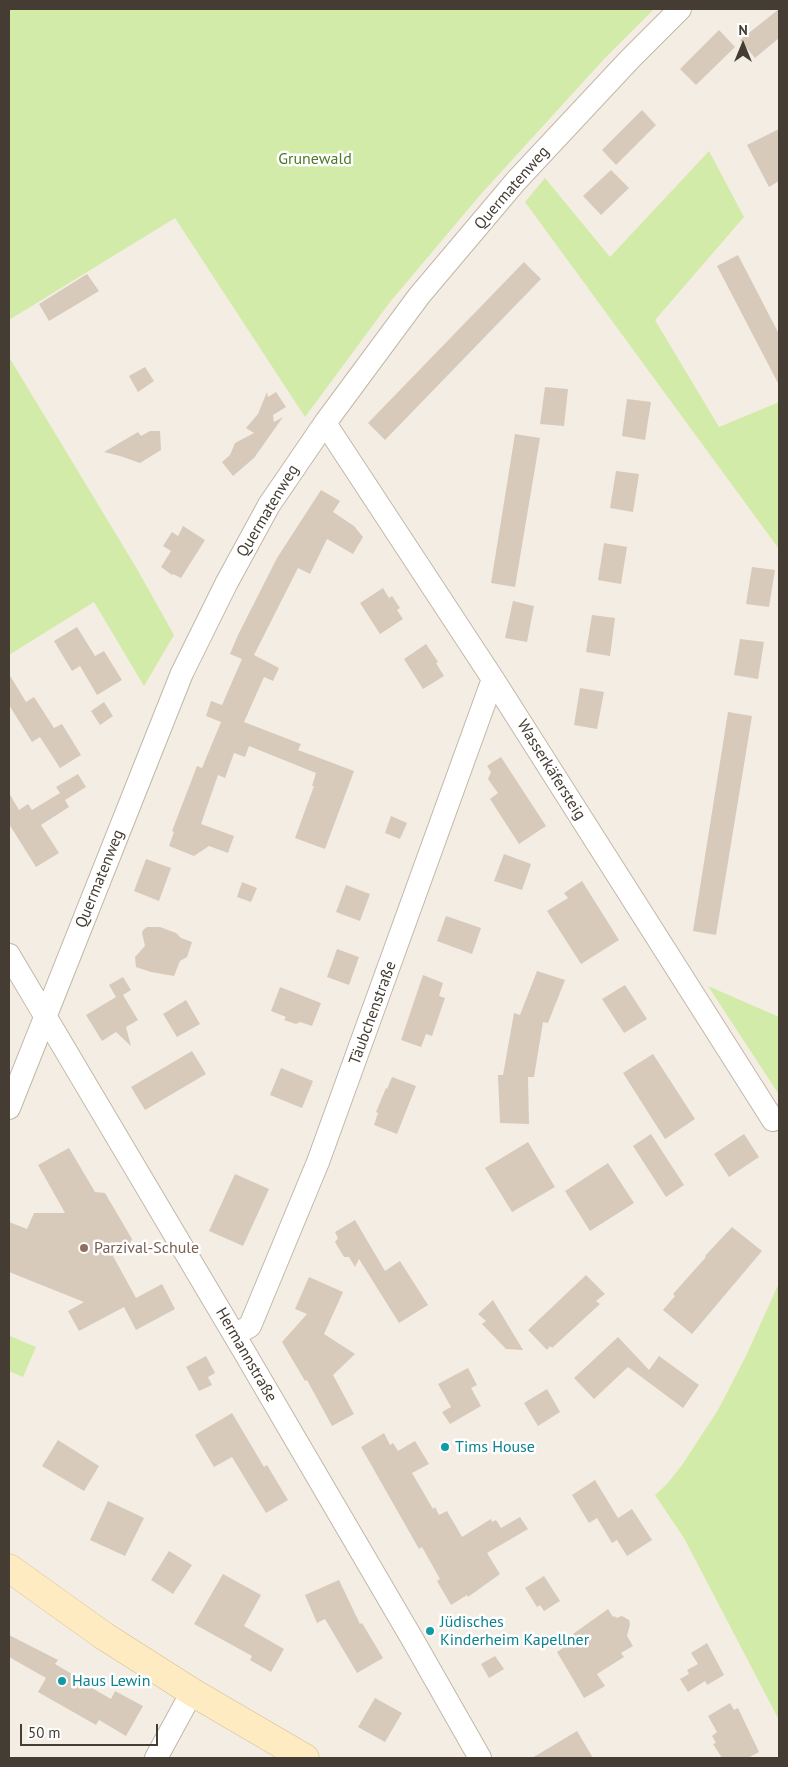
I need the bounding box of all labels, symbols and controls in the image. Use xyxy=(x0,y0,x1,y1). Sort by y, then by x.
north arrow xyxy=(718,20,768,70)
text: N xyxy=(738,21,748,39)
street label: Quermatenweg xyxy=(471,142,553,234)
park label: Grunewald xyxy=(278,149,352,169)
street label: Quermatenweg xyxy=(233,461,303,561)
street label: Wasserkäfersteig xyxy=(512,716,590,824)
street label: Quermatenweg xyxy=(72,827,128,931)
street label: Täubchenstraße xyxy=(345,959,401,1067)
place label: Parzival-Schule xyxy=(94,1238,199,1258)
marker: Parzival-Schule xyxy=(78,1242,90,1254)
street label: Hermannstraße xyxy=(211,1304,281,1406)
place label: Tims House xyxy=(455,1437,535,1457)
marker: Tims House xyxy=(439,1441,451,1453)
place label: Jüdisches Kinderheim Kapellner xyxy=(440,1612,589,1650)
marker: Jüdisches Kinderheim Kapellner xyxy=(424,1625,436,1637)
place label: Haus Lewin xyxy=(72,1671,150,1691)
marker: Haus Lewin xyxy=(56,1675,68,1687)
scale bar xyxy=(22,1714,160,1746)
text: 50 m xyxy=(28,1723,61,1742)

